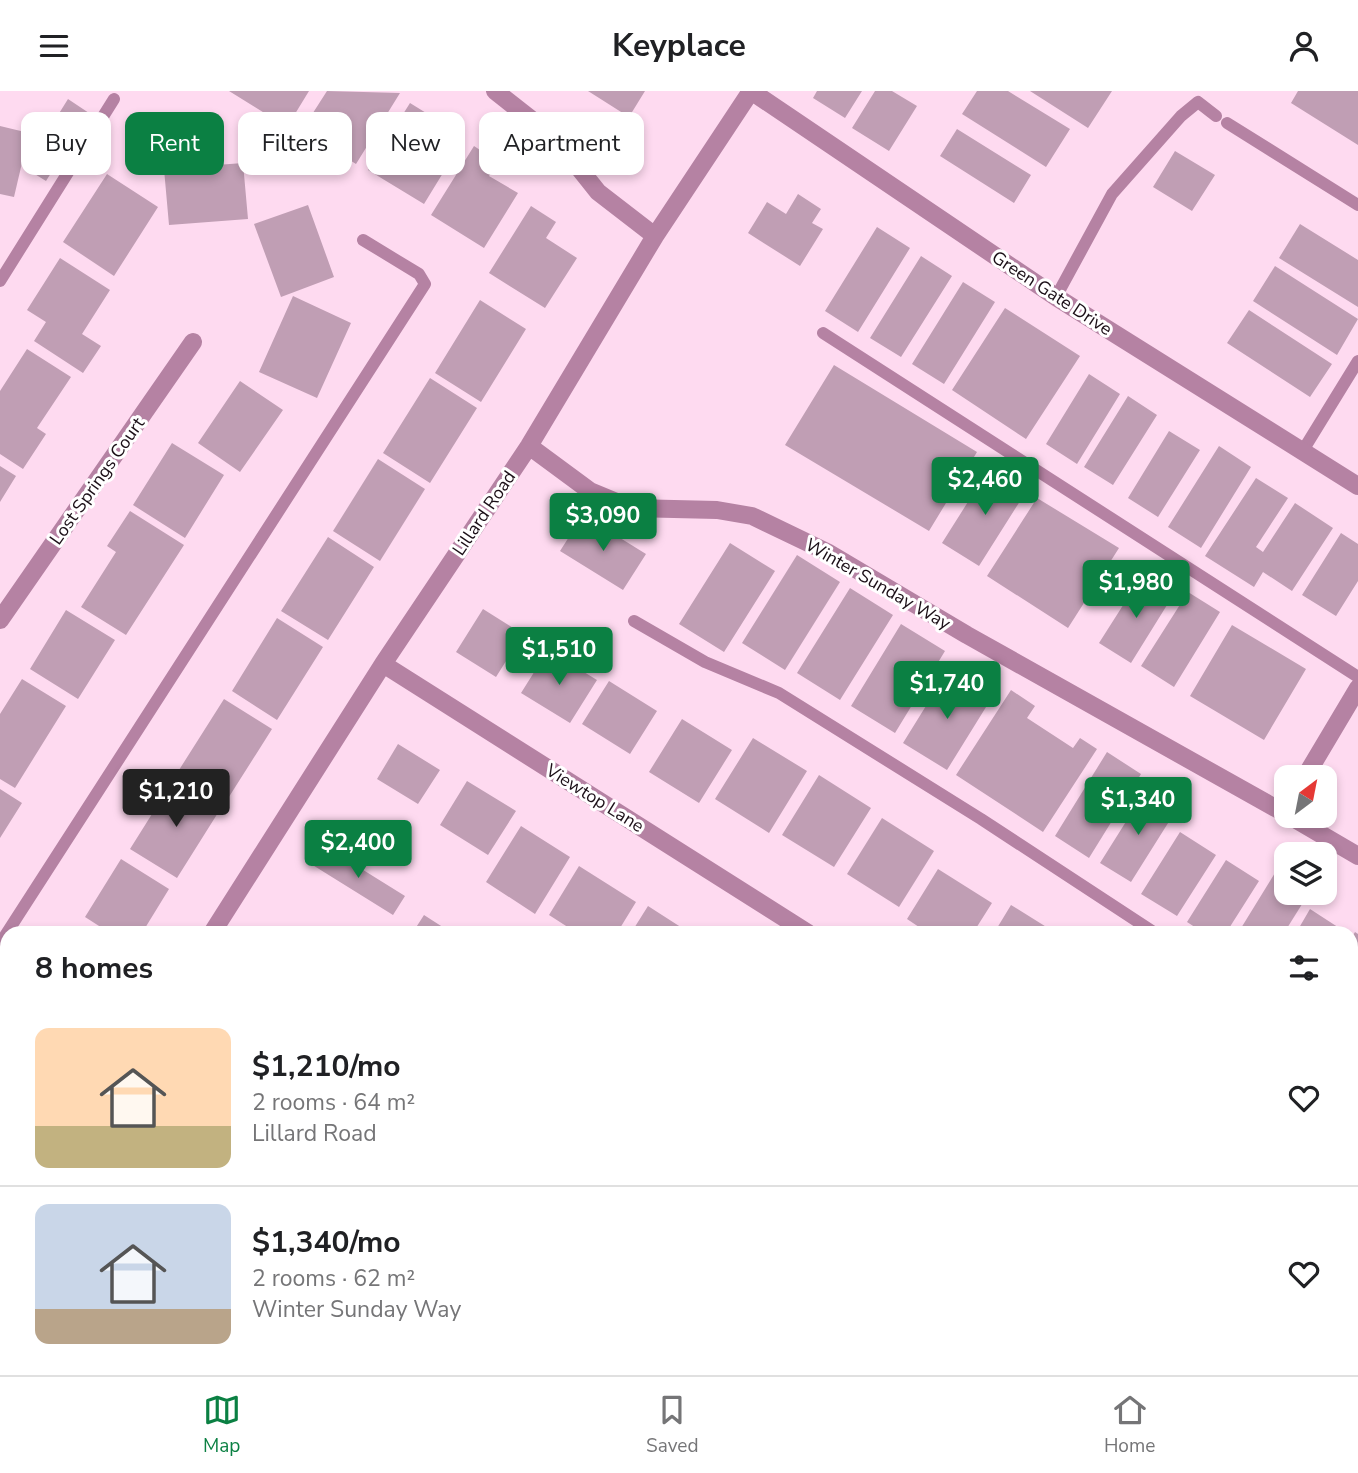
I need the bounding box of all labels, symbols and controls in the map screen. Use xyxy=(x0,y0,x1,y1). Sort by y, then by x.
text: Keyplace xyxy=(612,24,746,67)
icon: menu xyxy=(35,27,73,65)
icon: person xyxy=(1285,27,1323,65)
chip: Buy xyxy=(21,112,111,175)
chip: Rent xyxy=(125,112,224,175)
chip: Filters xyxy=(238,112,352,175)
chip: New xyxy=(366,112,465,175)
chip: Apartment xyxy=(479,112,644,175)
street label: Green Gate Drive xyxy=(987,245,1117,341)
street label: Lost Springs Court xyxy=(44,412,150,549)
pin: $2,460 xyxy=(928,457,1042,517)
text: $2,460 xyxy=(948,464,1022,495)
street label: Lillard Road xyxy=(447,466,521,560)
pin: $3,090 xyxy=(546,493,660,553)
text: $3,090 xyxy=(566,500,640,531)
street label: Winter Sunday Way xyxy=(801,533,956,636)
pin: $1,980 xyxy=(1079,561,1193,620)
text: $1,980 xyxy=(1099,567,1173,598)
pin: $1,510 xyxy=(502,627,616,687)
text: $1,510 xyxy=(522,634,596,665)
pin: $1,740 xyxy=(890,661,1004,721)
text: $1,740 xyxy=(910,668,984,699)
street label: Viewtop Lane xyxy=(540,758,649,838)
north arrow xyxy=(1274,765,1337,828)
map controls xyxy=(1274,765,1337,905)
pin: $1,210 xyxy=(119,769,233,829)
text: $1,210 xyxy=(139,776,213,807)
pin: $1,340 xyxy=(1081,777,1195,837)
text: $1,340 xyxy=(1101,784,1175,815)
pin: $2,400 xyxy=(301,821,415,880)
text: $2,400 xyxy=(321,827,395,858)
button: layers xyxy=(1274,842,1337,905)
text: 8 homes xyxy=(35,948,153,989)
icon: filters xyxy=(1285,949,1323,987)
text: $1,210/mo xyxy=(252,1046,401,1087)
icon: home xyxy=(91,1056,175,1140)
icon: heart xyxy=(1285,1079,1323,1117)
text: 2 rooms · 64 m² xyxy=(252,1087,415,1118)
text: Lillard Road xyxy=(252,1118,377,1149)
text: $1,340/mo xyxy=(252,1222,401,1263)
icon: home xyxy=(91,1232,175,1316)
icon: heart xyxy=(1285,1255,1323,1293)
text: 2 rooms · 62 m² xyxy=(252,1263,415,1294)
text: Winter Sunday Way xyxy=(252,1294,461,1325)
tab: Map xyxy=(203,1391,241,1459)
tab: Saved xyxy=(646,1391,699,1459)
tab: Home xyxy=(1104,1391,1155,1459)

